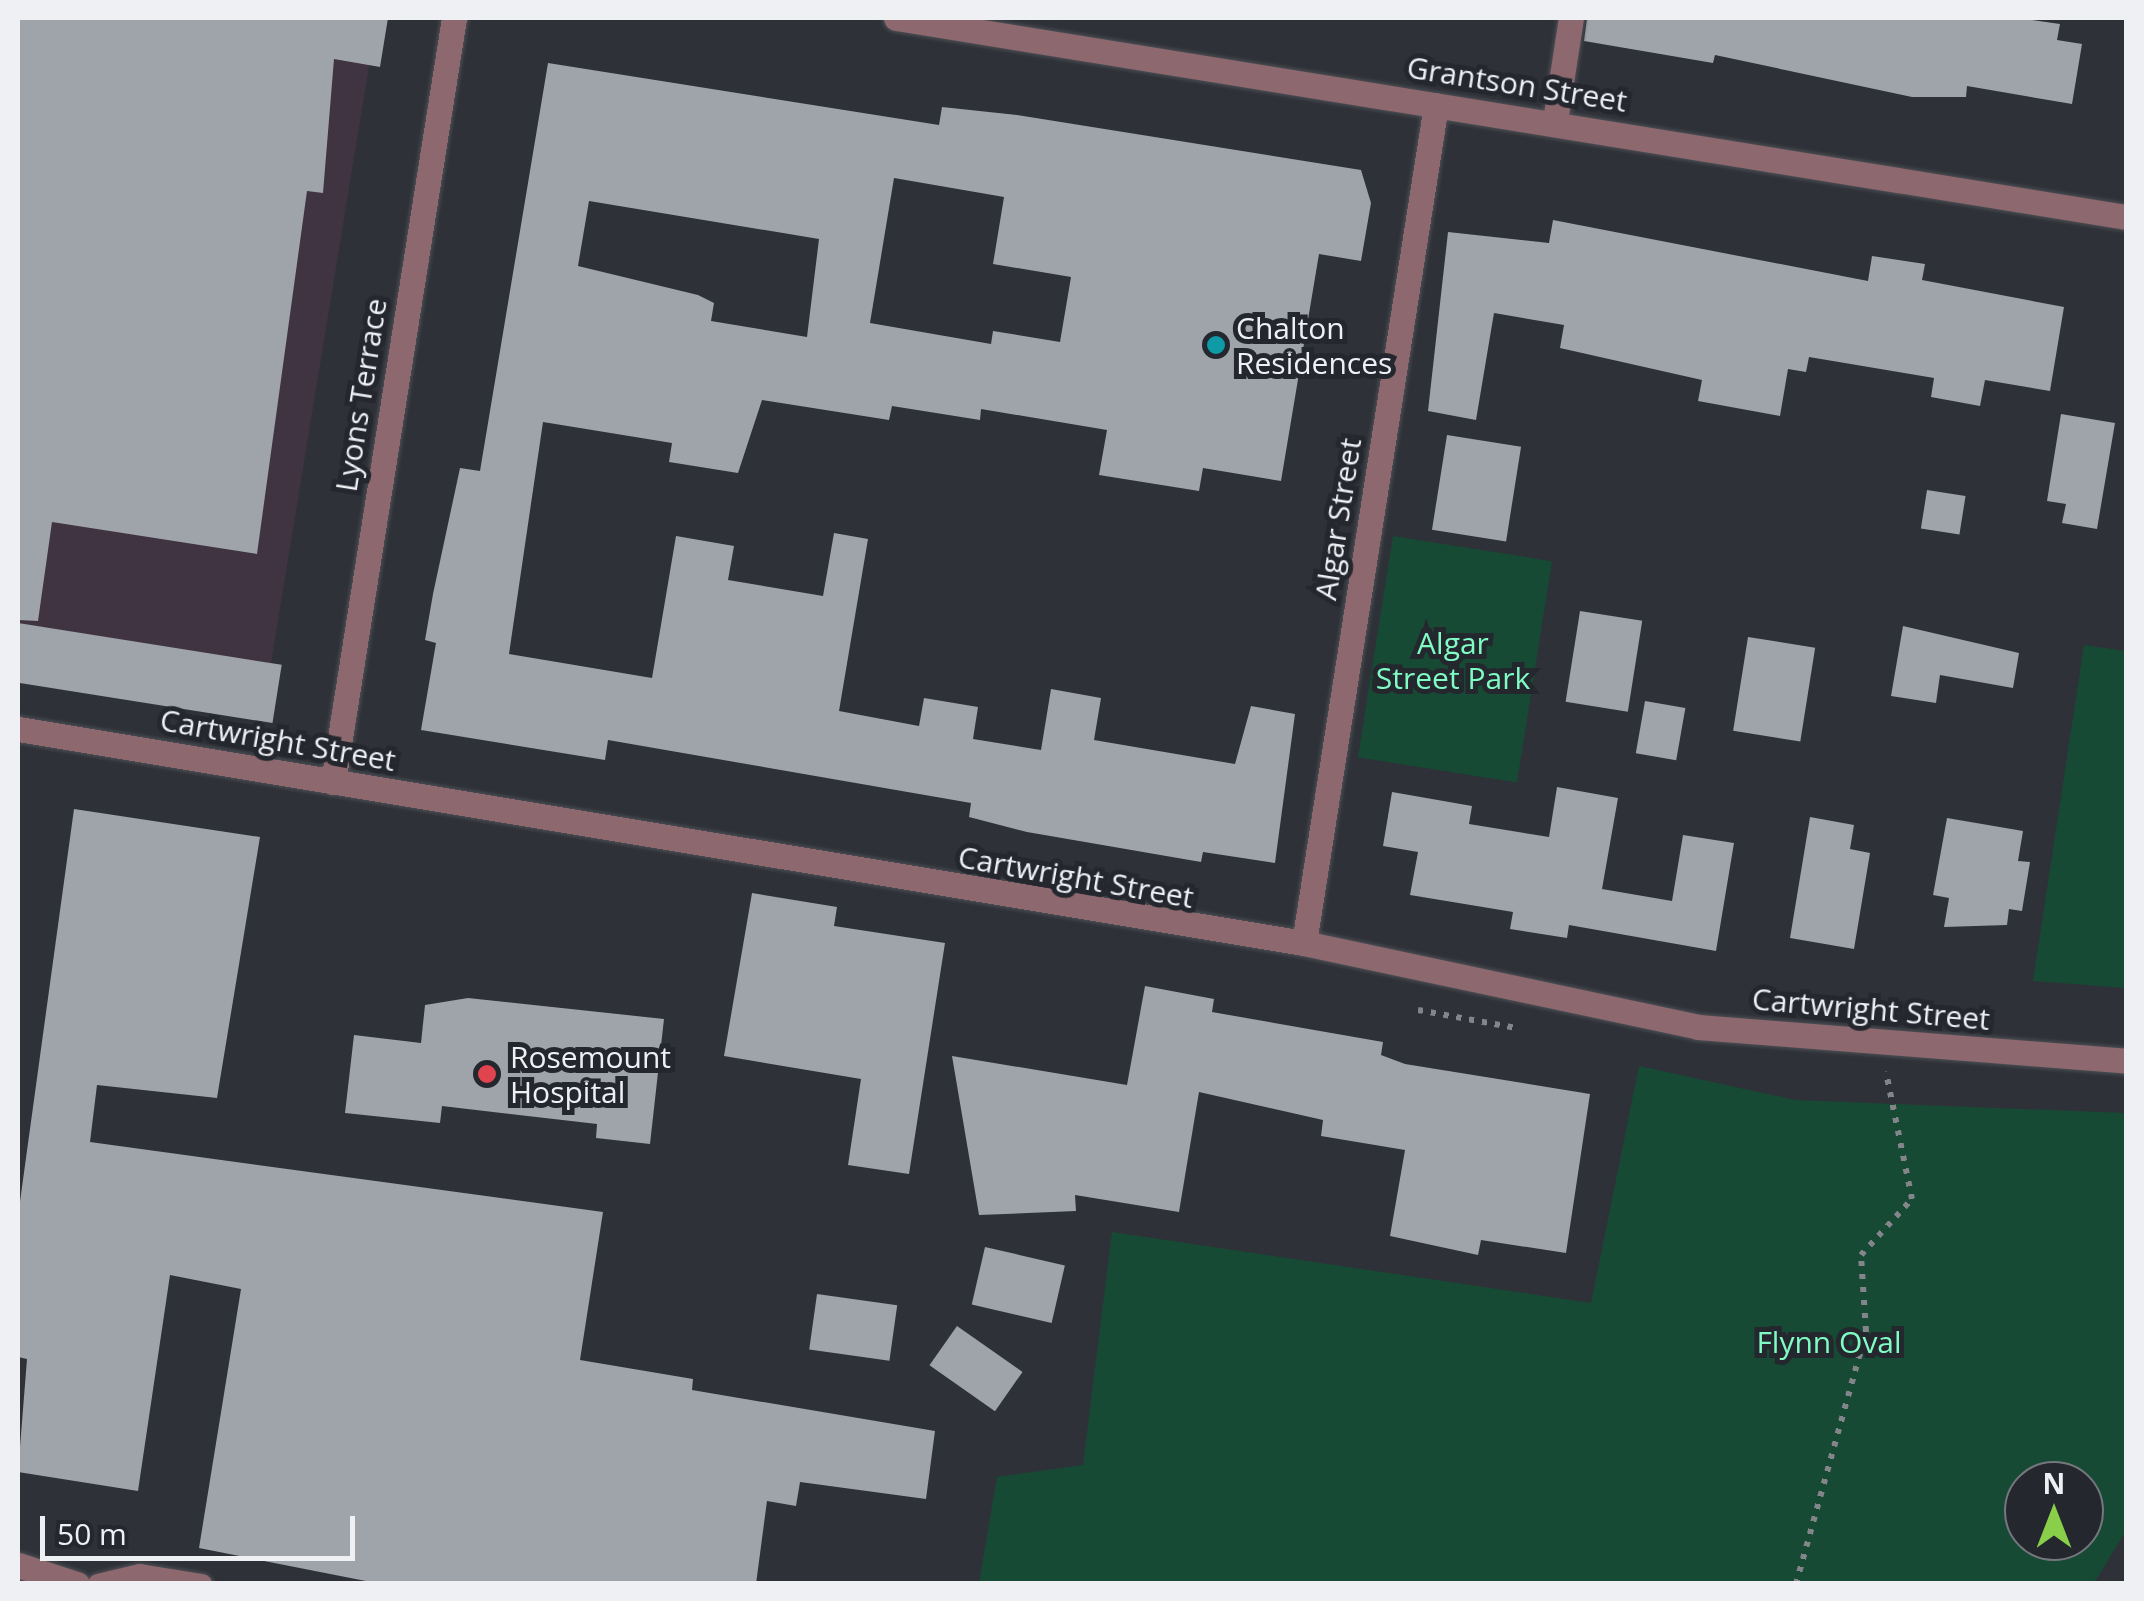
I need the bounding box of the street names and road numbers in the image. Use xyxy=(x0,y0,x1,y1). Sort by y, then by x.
street label: Grantson Street xyxy=(1404,49,1630,119)
street label: Lyons Terrace xyxy=(328,296,394,494)
street label: Algar Street xyxy=(1307,436,1369,602)
street label: Cartwright Street xyxy=(157,702,399,778)
street label: Cartwright Street xyxy=(955,839,1197,915)
street label: Cartwright Street xyxy=(1751,981,1991,1037)

